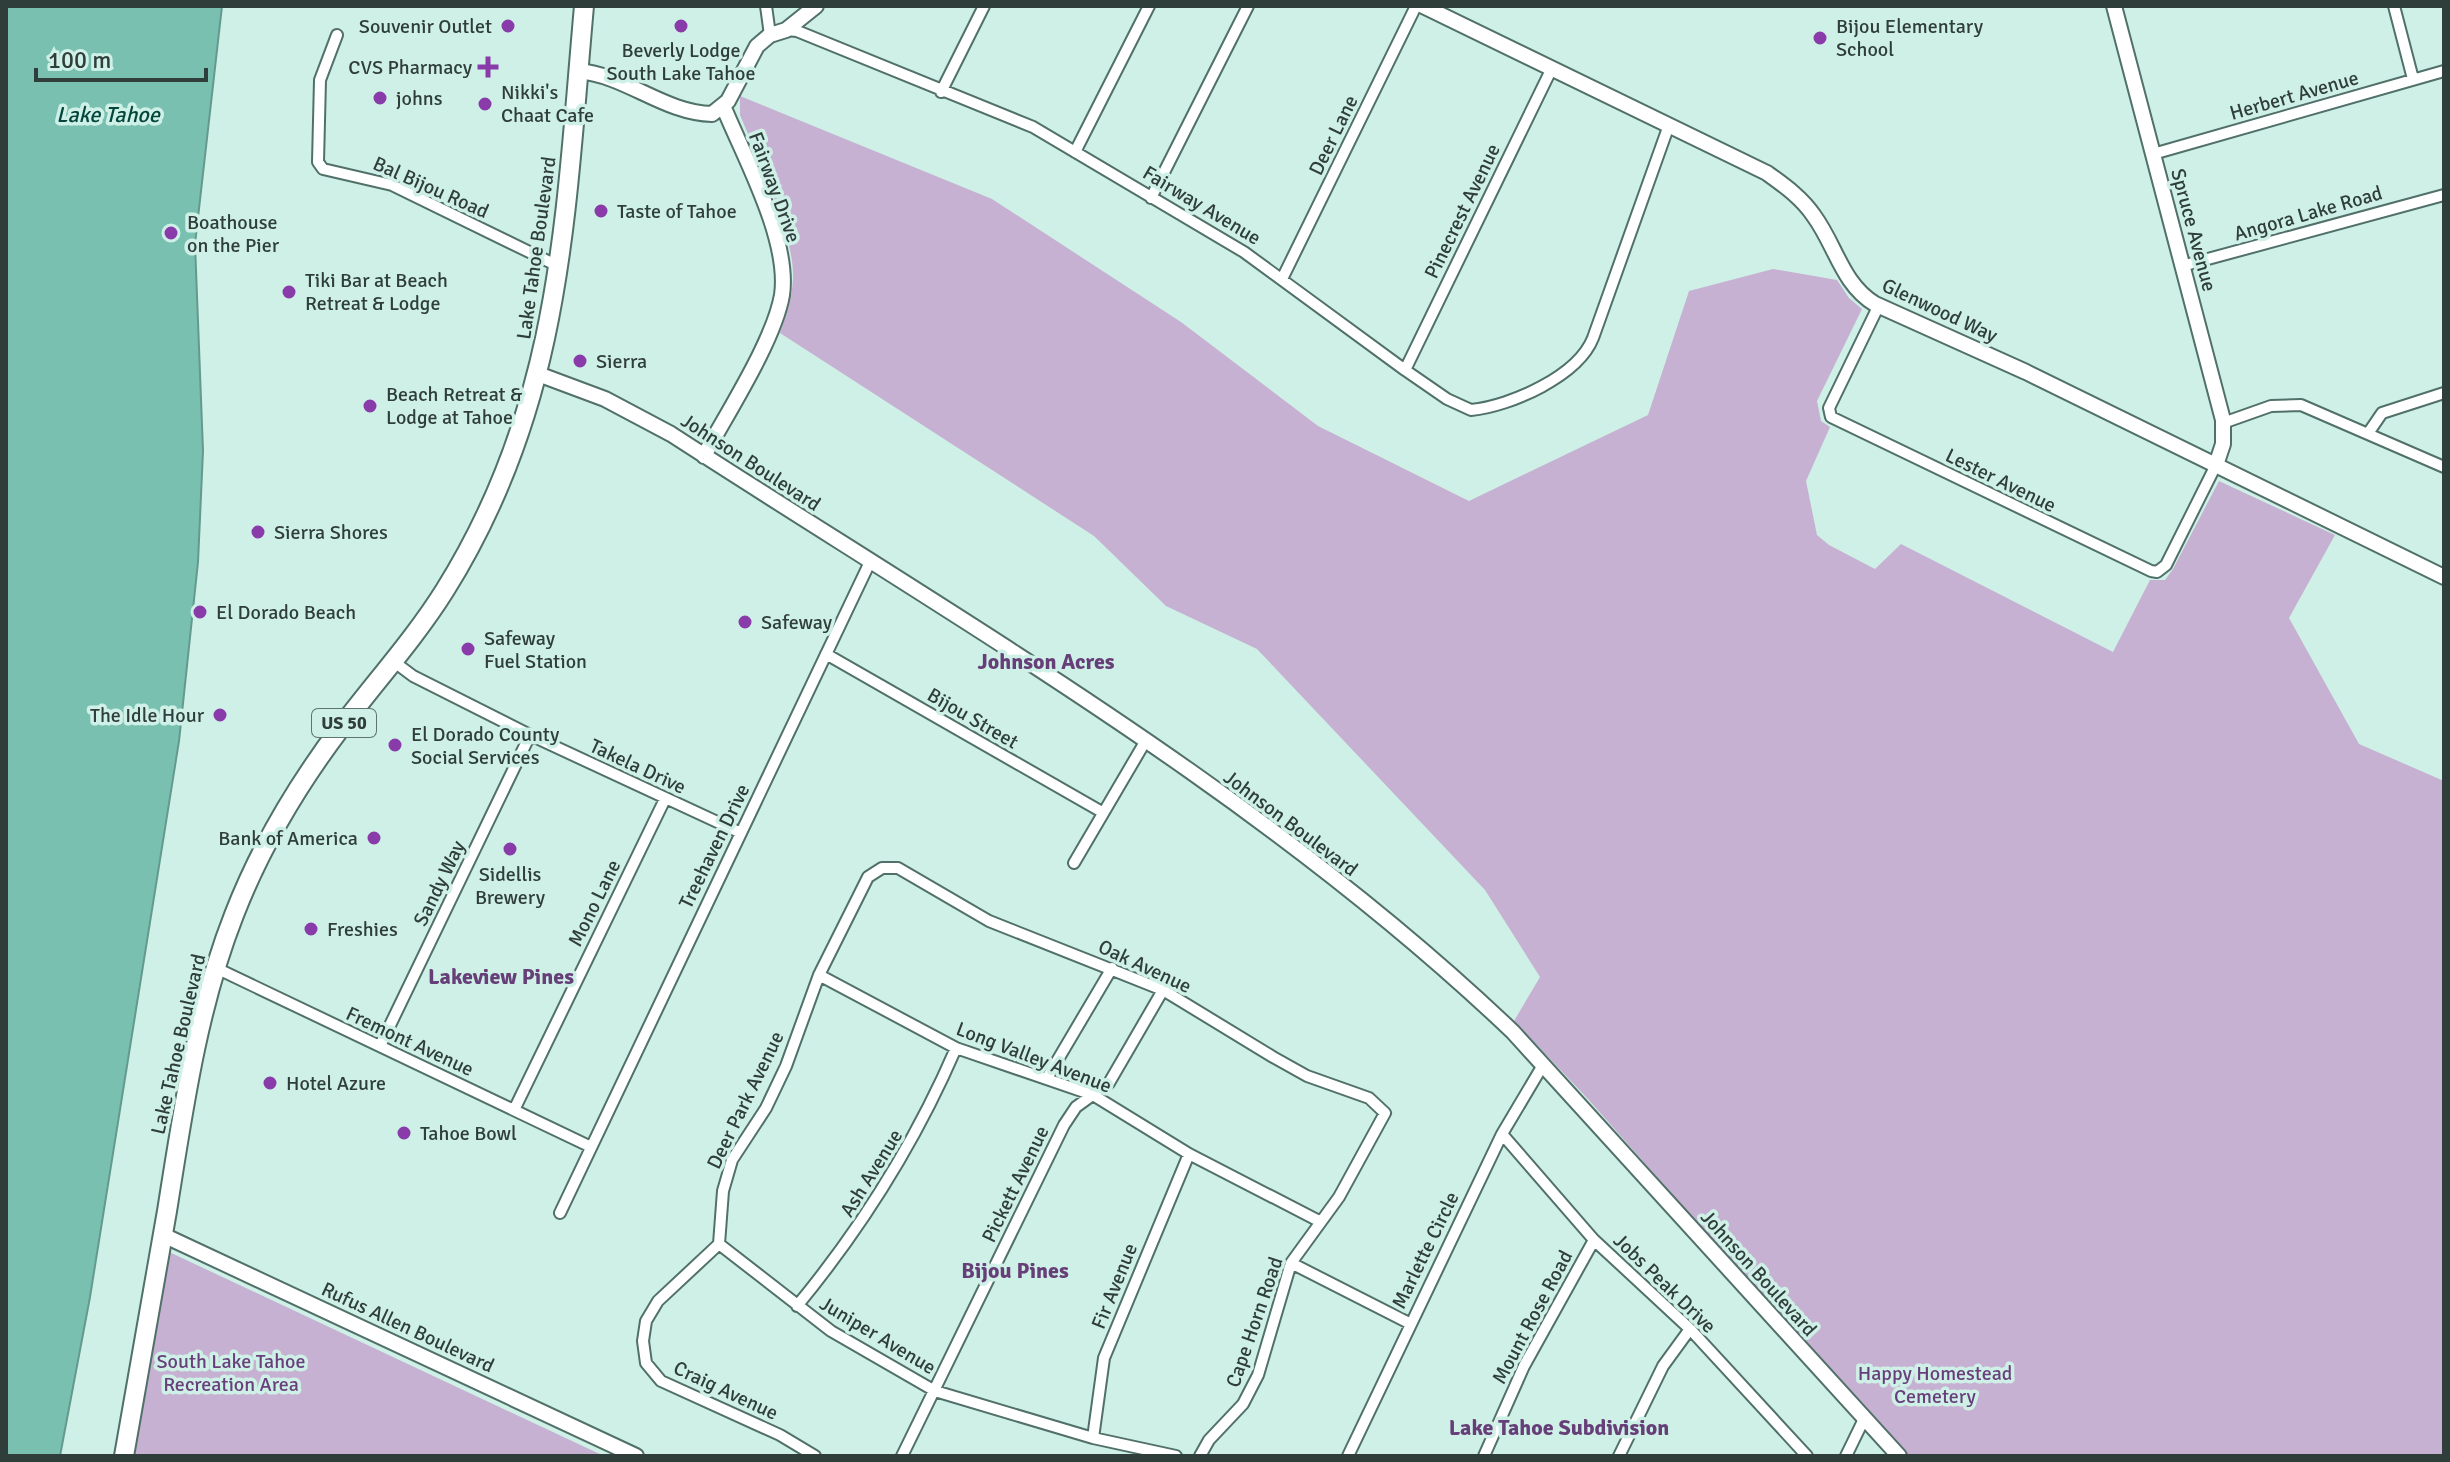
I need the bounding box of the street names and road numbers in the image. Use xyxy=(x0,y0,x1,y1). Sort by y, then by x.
street label: Herbert Avenue xyxy=(2227,65,2362,126)
street label: Deer Lane xyxy=(1303,91,1364,179)
street label: Fairway Drive xyxy=(743,128,806,246)
street label: Pinecrest Avenue xyxy=(1419,140,1506,283)
street label: Bal Bijou Road xyxy=(369,151,493,224)
street label: Lake Tahoe Boulevard xyxy=(511,155,562,341)
street label: Fairway Avenue xyxy=(1138,160,1265,251)
street label: Spruce Avenue xyxy=(2165,166,2222,294)
street label: Angora Lake Road xyxy=(2231,180,2385,247)
street label: Glenwood Way xyxy=(1878,273,2002,348)
street label: Johnson Boulevard xyxy=(676,408,825,517)
street label: Lester Avenue xyxy=(1941,443,2060,518)
street label: Bijou Street xyxy=(923,682,1023,754)
road number: US 50 xyxy=(312,709,376,737)
street label: Takela Drive xyxy=(586,733,690,800)
street label: Johnson Boulevard xyxy=(1219,765,1363,882)
street label: Treehaven Drive xyxy=(674,780,755,913)
street label: Sandy Way xyxy=(408,836,471,930)
street label: Mono Lane xyxy=(563,856,626,951)
street label: Oak Avenue xyxy=(1094,934,1195,999)
street label: Lake Tahoe Boulevard xyxy=(146,951,211,1137)
street label: Fremont Avenue xyxy=(342,1001,478,1082)
street label: Long Valley Avenue xyxy=(953,1016,1115,1099)
street label: Deer Park Avenue xyxy=(701,1027,790,1173)
street label: Pickett Avenue xyxy=(976,1122,1054,1247)
street label: Ash Avenue xyxy=(835,1125,908,1222)
street label: Marlette Circle xyxy=(1386,1188,1465,1313)
street label: Johnson Boulevard xyxy=(1695,1205,1822,1342)
street label: Jobs Peak Drive xyxy=(1608,1228,1721,1339)
street label: Fir Avenue xyxy=(1086,1240,1143,1333)
street label: Mount Rose Road xyxy=(1487,1246,1578,1388)
street label: Cape Horn Road xyxy=(1220,1254,1289,1391)
street label: Rufus Allen Boulevard xyxy=(317,1276,498,1378)
street label: Juniper Avenue xyxy=(815,1291,940,1380)
street label: Craig Avenue xyxy=(670,1355,782,1426)

